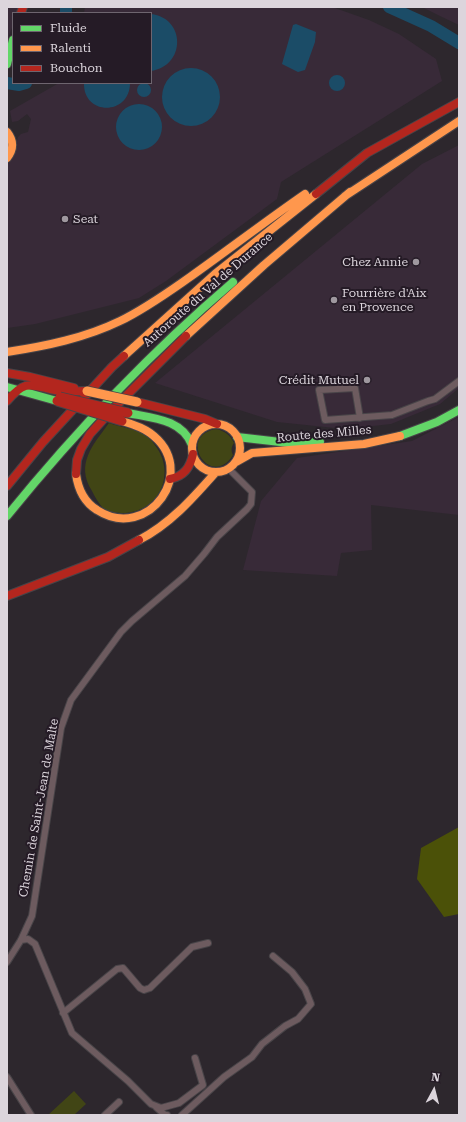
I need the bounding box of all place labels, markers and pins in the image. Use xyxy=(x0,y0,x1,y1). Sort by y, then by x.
place label: Seat xyxy=(73,212,98,226)
marker: Seat xyxy=(60,214,70,224)
place label: Chez Annie xyxy=(342,255,408,269)
marker: Chez Annie xyxy=(411,257,421,267)
place label: Fourrière d'Aix en Provence xyxy=(342,286,427,314)
marker: Fourrière d'Aix en Provence xyxy=(329,295,339,305)
place label: Crédit Mutuel xyxy=(279,373,359,387)
marker: Crédit Mutuel xyxy=(362,375,372,385)

